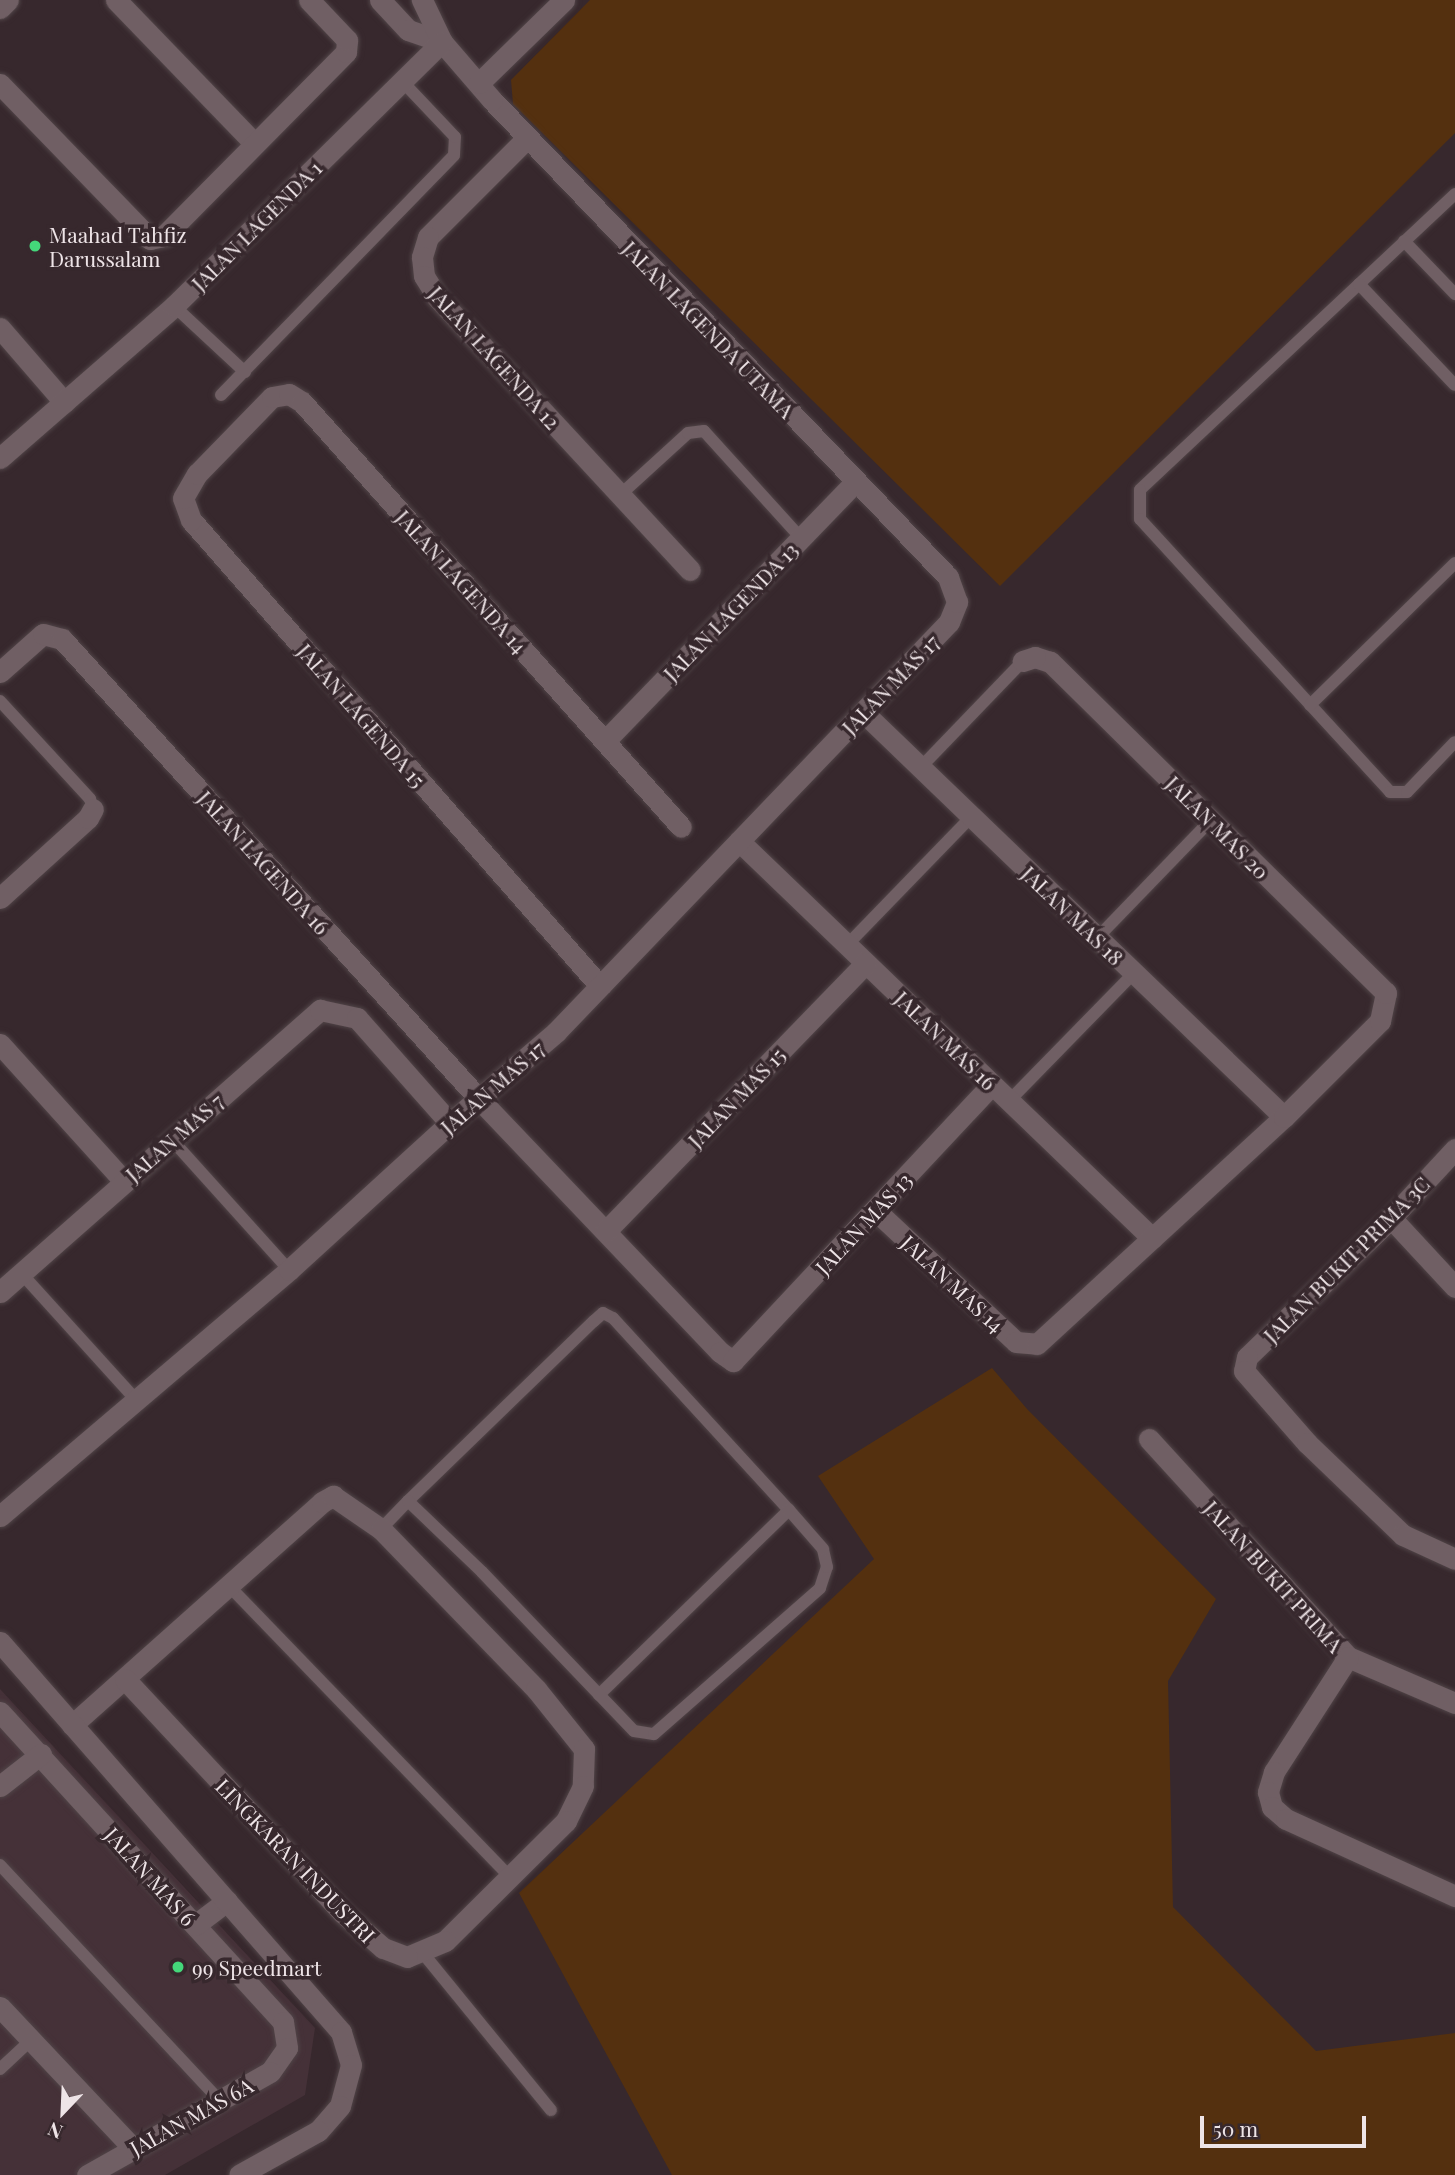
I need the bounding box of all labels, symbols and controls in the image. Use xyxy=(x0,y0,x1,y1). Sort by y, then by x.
street label: JALAN LAGENDA 1 xyxy=(186,155,326,295)
place label: Maahad Tahfiz Darussalam xyxy=(49,221,187,271)
street label: JALAN LAGENDA UTAMA xyxy=(618,235,800,423)
marker: Maahad Tahfiz Darussalam xyxy=(27,238,43,254)
street label: JALAN LAGENDA 12 xyxy=(424,280,566,434)
street label: JALAN LAGENDA 14 xyxy=(391,504,533,658)
street label: JALAN LAGENDA 13 xyxy=(658,537,802,685)
street label: JALAN MAS 17 xyxy=(836,629,944,739)
street label: JALAN LAGENDA 15 xyxy=(293,638,431,792)
street label: JALAN MAS 20 xyxy=(1161,770,1275,884)
street label: JALAN LAGENDA 16 xyxy=(193,785,335,939)
street label: JALAN MAS 18 xyxy=(1017,860,1129,970)
street label: JALAN MAS 16 xyxy=(890,985,1002,1095)
street label: JALAN MAS 17 xyxy=(435,1035,549,1139)
street label: JALAN MAS 15 xyxy=(682,1042,790,1152)
street label: JALAN MAS 7 xyxy=(120,1088,228,1186)
street label: JALAN MAS 13 xyxy=(810,1167,916,1279)
street label: JALAN BUKIT PRIMA 3C xyxy=(1258,1171,1434,1347)
street label: JALAN MAS 14 xyxy=(897,1229,1009,1337)
street label: JALAN BUKIT PRIMA xyxy=(1199,1495,1349,1657)
street label: LINGKARAN INDUSTRI xyxy=(211,1773,381,1947)
street label: JALAN MAS 6 xyxy=(100,1822,202,1930)
place label: 99 Speedmart xyxy=(192,1954,321,1980)
marker: 99 Speedmart xyxy=(170,1959,186,1975)
street label: JALAN MAS 6A xyxy=(125,2072,257,2160)
north arrow xyxy=(28,2077,98,2147)
scale bar xyxy=(1203,2102,1369,2146)
text: 50 m xyxy=(1213,2114,1258,2142)
text: N xyxy=(43,2117,66,2146)

